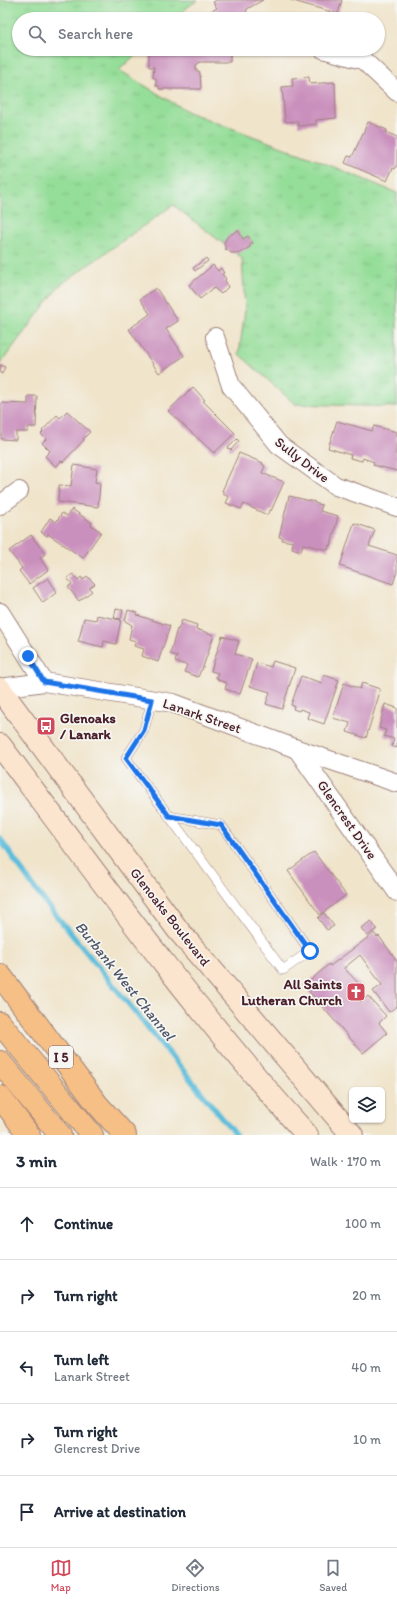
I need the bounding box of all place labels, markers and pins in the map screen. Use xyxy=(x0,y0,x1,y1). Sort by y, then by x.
place label: Glenoaks / Lanark xyxy=(59,710,116,743)
bus stop icon: Glenoaks / Lanark xyxy=(35,715,57,737)
place label: All Saints Lutheran Church xyxy=(241,976,343,1009)
church icon: All Saints Lutheran Church xyxy=(345,981,367,1003)

